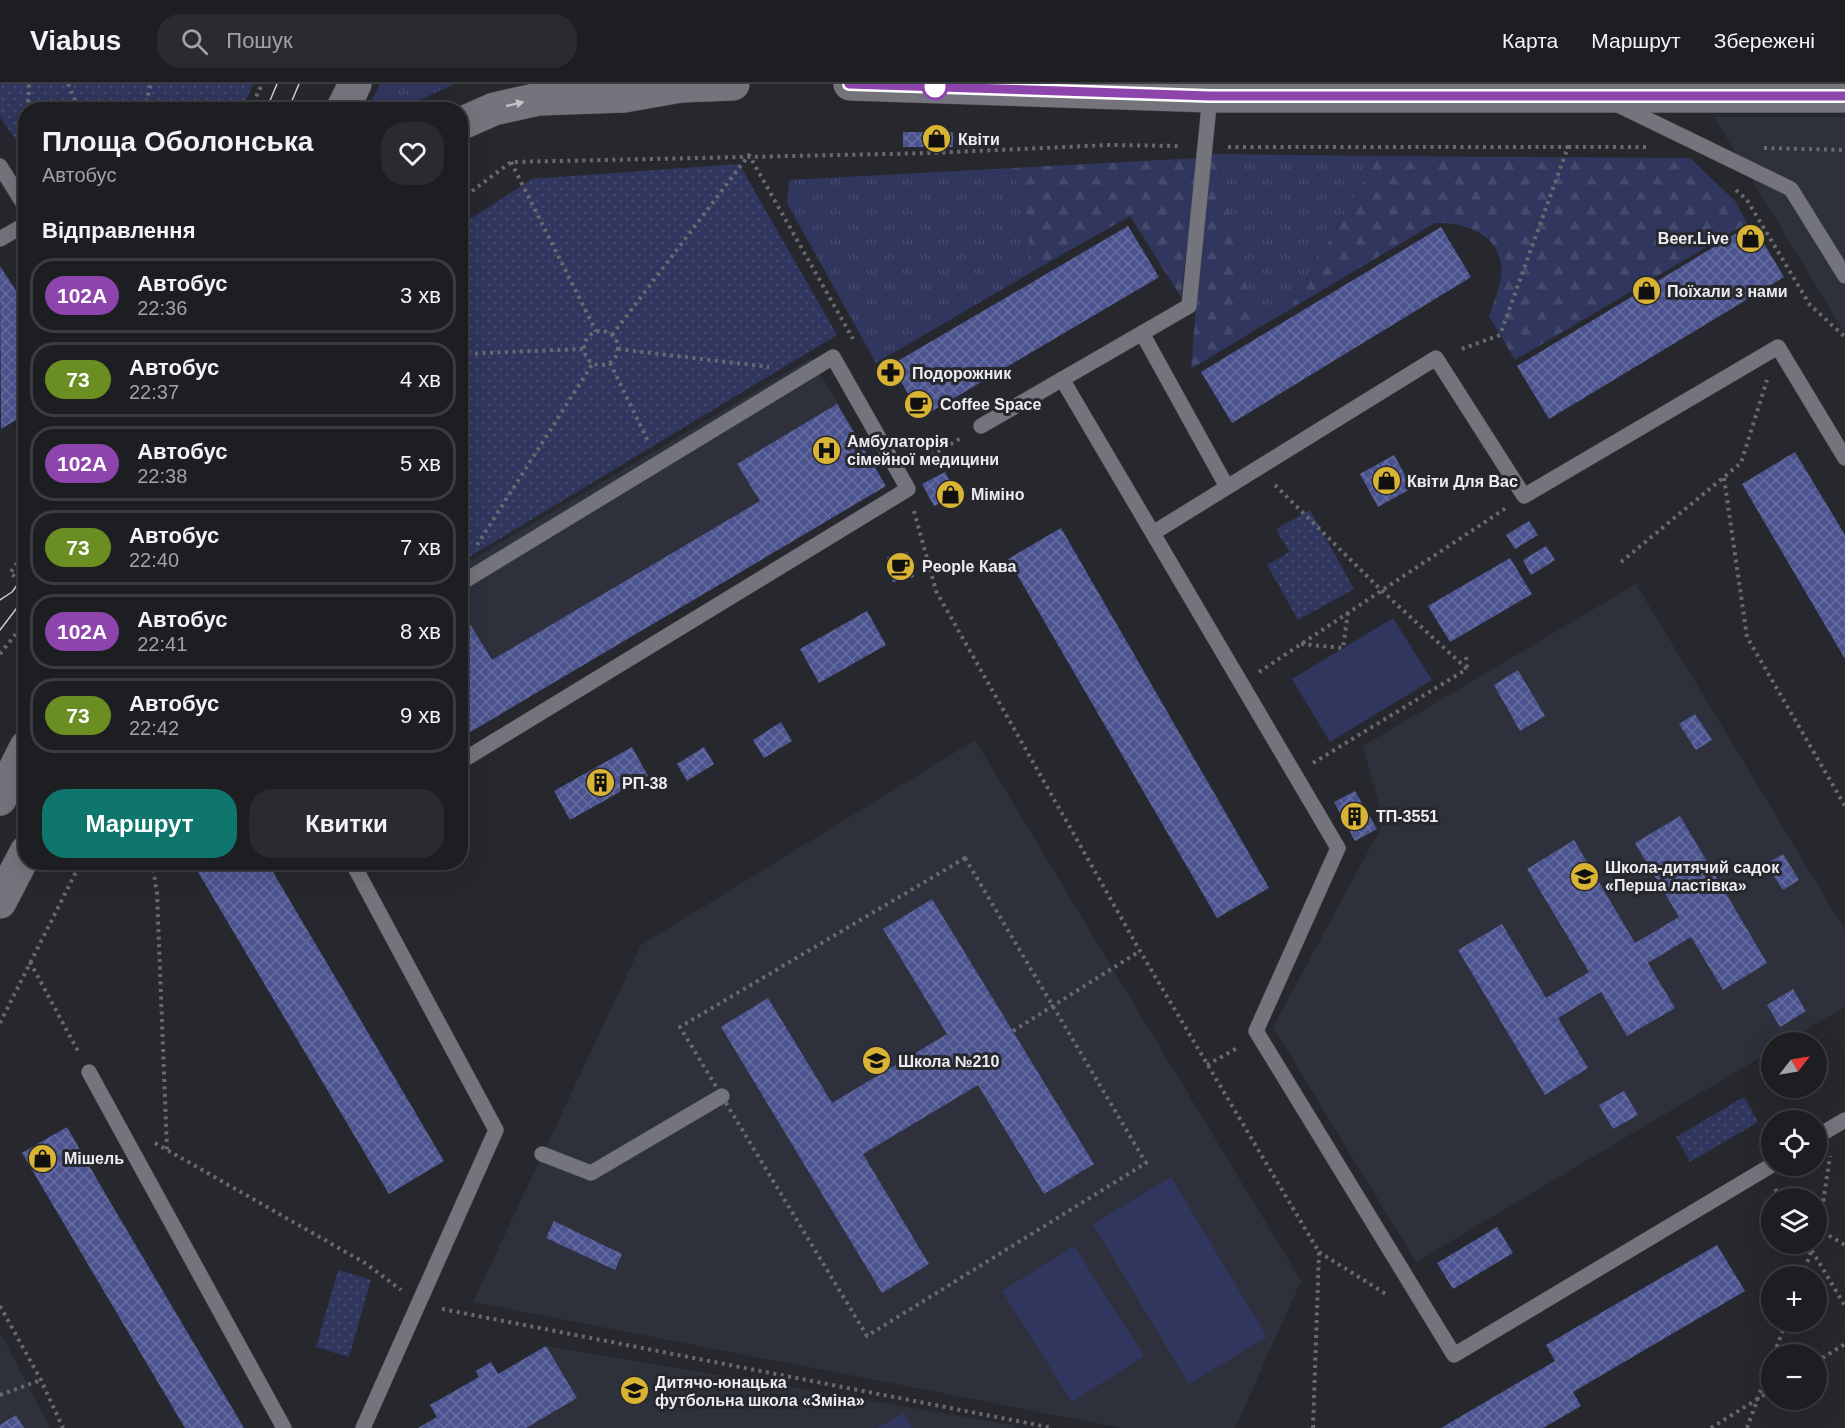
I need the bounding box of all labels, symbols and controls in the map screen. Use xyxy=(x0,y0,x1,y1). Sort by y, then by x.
search box xyxy=(157,14,577,68)
text: Viabus xyxy=(30,25,121,56)
icon: search xyxy=(178,25,211,58)
text: Пошук xyxy=(226,28,293,53)
text: Карта xyxy=(1502,29,1558,52)
text: Маршрут xyxy=(1591,29,1681,52)
text: Збережені xyxy=(1714,29,1815,52)
unlabelled marker xyxy=(922,74,948,100)
one-way arrow xyxy=(506,99,525,109)
button: heart xyxy=(381,122,444,185)
shop icon: Квіти xyxy=(921,123,953,155)
text: Площа Оболонська xyxy=(42,126,313,157)
place label: Квіти xyxy=(958,131,1000,148)
text: Автобус xyxy=(42,164,116,186)
text: Відправлення xyxy=(42,218,196,243)
shop icon: Beer.Live xyxy=(1734,222,1766,254)
place label: Beer.Live xyxy=(1658,230,1729,247)
text: Автобус xyxy=(137,271,227,296)
shop icon: Поїхали з нами xyxy=(1630,275,1662,307)
text: 3 хв xyxy=(400,283,441,308)
place label: Поїхали з нами xyxy=(1667,283,1788,300)
text: 102А xyxy=(57,284,107,307)
text: 22:36 xyxy=(137,297,187,319)
text: Автобус xyxy=(129,355,219,380)
pharmacy icon: Подорожник xyxy=(875,357,907,389)
place label: Подорожник xyxy=(912,365,1012,382)
text: 4 хв xyxy=(400,367,441,392)
text: 73 xyxy=(66,368,90,391)
text: 22:37 xyxy=(129,381,179,403)
cafe icon: Coffee Space xyxy=(903,388,935,420)
place label: Coffee Space xyxy=(940,396,1041,413)
place label: Амбулаторія сімейної медицини xyxy=(847,433,999,468)
hospital icon: Амбулаторія сімейної медицини xyxy=(810,434,842,466)
text: Автобус xyxy=(137,439,227,464)
text: 5 хв xyxy=(400,451,441,476)
text: 102А xyxy=(57,452,107,475)
text: 22:38 xyxy=(137,465,187,487)
shop icon: Квіти Для Вас xyxy=(1370,465,1402,497)
place label: Квіти Для Вас xyxy=(1407,473,1518,490)
shop icon: Міміно xyxy=(934,478,966,510)
place label: Міміно xyxy=(971,486,1025,503)
text: Автобус xyxy=(129,523,219,548)
text: 7 хв xyxy=(400,535,441,560)
text: 73 xyxy=(66,536,90,559)
text: 22:40 xyxy=(129,549,179,571)
cafe icon: People Кава xyxy=(885,550,917,582)
place label: People Кава xyxy=(922,558,1016,575)
text: Автобус xyxy=(137,607,227,632)
text: 8 хв xyxy=(400,619,441,644)
text: 102А xyxy=(57,620,107,643)
text: 22:41 xyxy=(137,633,187,655)
text: Автобус xyxy=(129,691,219,716)
text: 9 хв xyxy=(400,703,441,728)
text: 73 xyxy=(66,704,90,727)
text: 22:42 xyxy=(129,717,179,739)
building icon: РП-38 xyxy=(585,767,617,799)
place label: РП-38 xyxy=(622,775,667,792)
button: Маршрут xyxy=(42,789,237,858)
button: Квитки xyxy=(249,789,444,858)
building icon: ТП-3551 xyxy=(1339,800,1371,832)
place label: ТП-3551 xyxy=(1376,808,1438,825)
place label: Школа-дитячий садок «Перша ластівка» xyxy=(1605,859,1780,894)
school or university icon: Школа-дитячий садок «Перша ластівка» xyxy=(1568,860,1600,892)
north arrow xyxy=(1761,1032,1827,1098)
map controls xyxy=(1761,1032,1827,1410)
school or university icon: Школа №210 xyxy=(861,1045,893,1077)
place label: Школа №210 xyxy=(898,1053,999,1070)
button: locate xyxy=(1761,1110,1827,1176)
shop icon: Мішель xyxy=(27,1142,59,1174)
place label: Мішель xyxy=(64,1150,124,1167)
button: layers xyxy=(1761,1188,1827,1254)
button: + xyxy=(1761,1266,1827,1332)
button: − xyxy=(1761,1344,1827,1410)
place label: Дитячо-юнацька футбольна школа «Зміна» xyxy=(655,1374,865,1409)
school or university icon: Дитячо-юнацька футбольна школа «Зміна» xyxy=(618,1375,650,1407)

